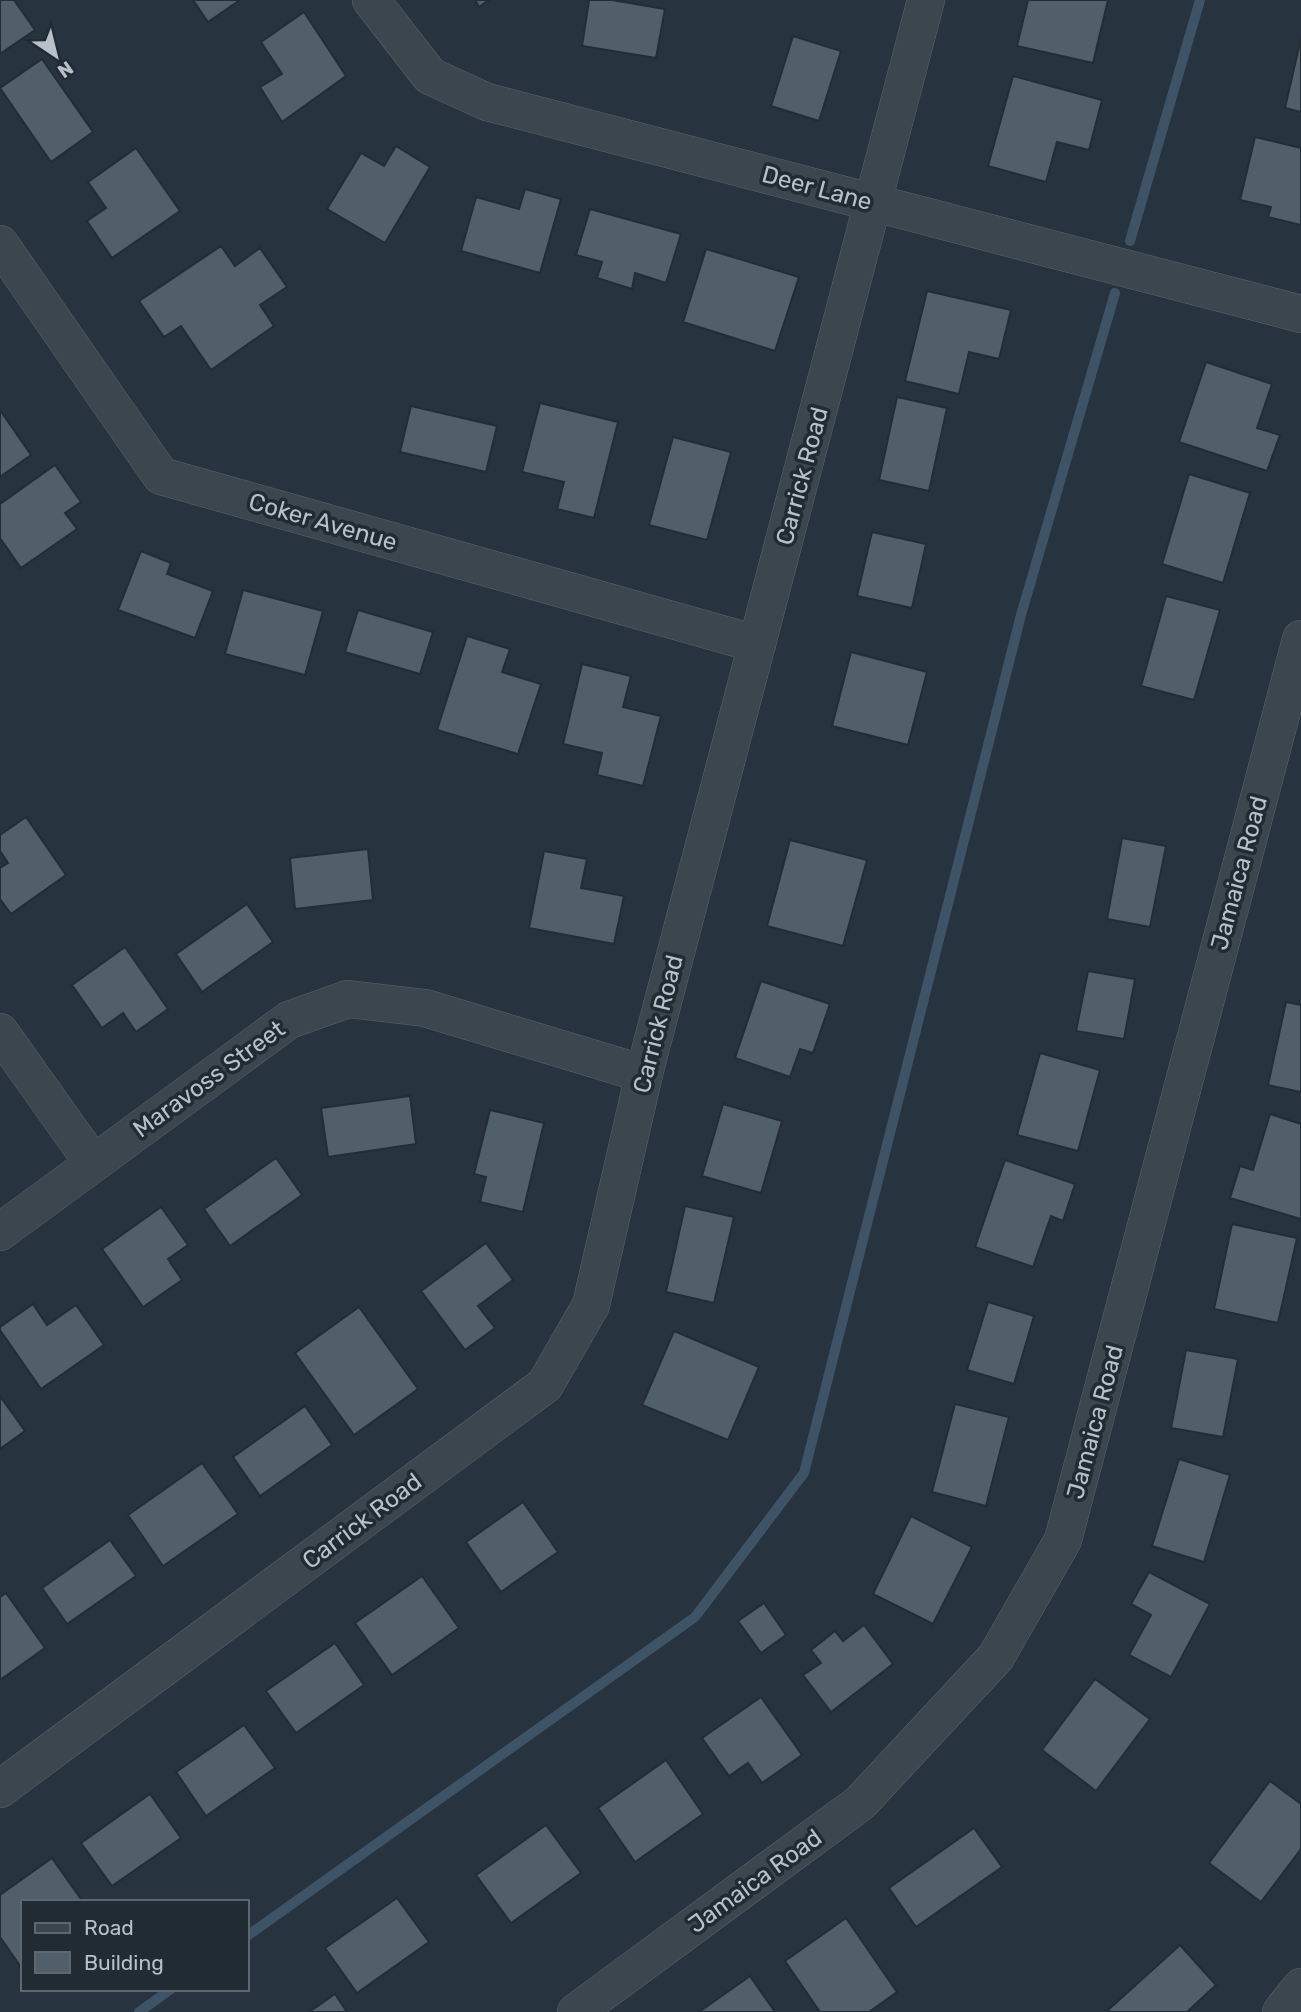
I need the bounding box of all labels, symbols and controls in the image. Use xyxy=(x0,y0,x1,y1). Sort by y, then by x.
north arrow xyxy=(21,21,91,91)
text: N xyxy=(53,56,78,83)
street label: Deer Lane xyxy=(759,160,875,216)
street label: Carrick Road xyxy=(770,404,834,548)
street label: Coker Avenue xyxy=(246,487,400,557)
street label: Jamaica Road xyxy=(1205,793,1273,953)
street label: Carrick Road xyxy=(627,952,689,1096)
street label: Maravoss Street xyxy=(128,1015,290,1143)
street label: Jamaica Road xyxy=(1061,1342,1129,1502)
street label: Carrick Road xyxy=(297,1467,427,1575)
street label: Jamaica Road xyxy=(683,1823,827,1939)
legend xyxy=(21,1900,248,1991)
text: Road xyxy=(84,1915,134,1940)
text: Building xyxy=(84,1950,164,1975)

